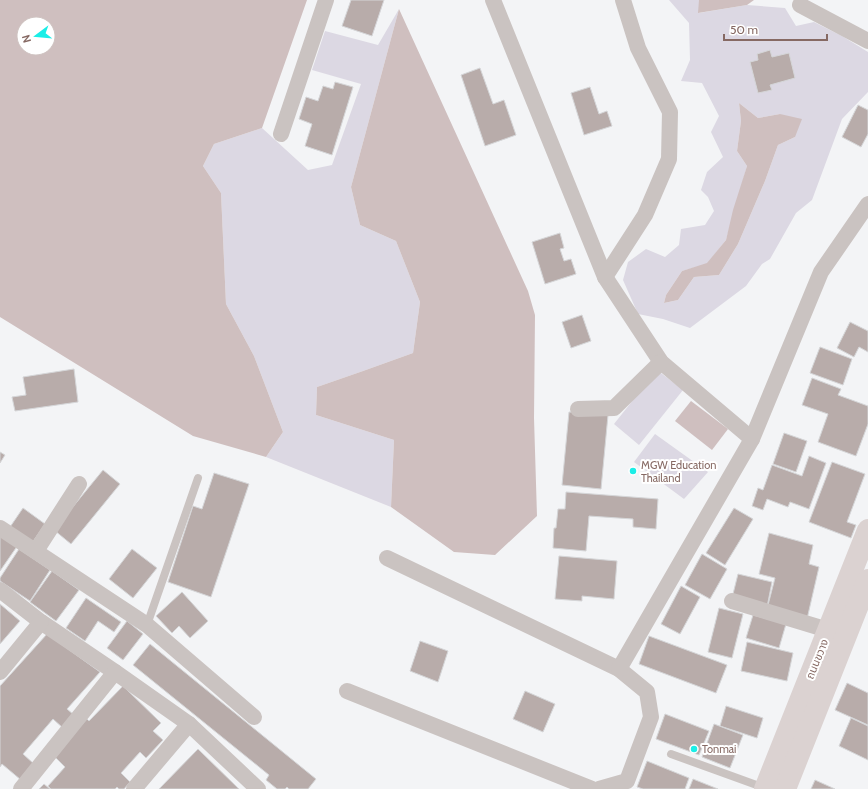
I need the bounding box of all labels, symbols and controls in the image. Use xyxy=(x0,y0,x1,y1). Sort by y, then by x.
north arrow xyxy=(16,16,56,56)
scale bar xyxy=(724,16,827,42)
text: 50 m xyxy=(730,22,758,37)
text: N xyxy=(19,33,34,44)
place label: MGW Education Thailand xyxy=(641,458,716,485)
marker: MGW Education Thailand xyxy=(628,466,638,476)
street label: ถนนขวาง xyxy=(803,637,831,681)
place label: Tonmai xyxy=(702,742,736,756)
marker: Tonmai xyxy=(689,744,699,754)

